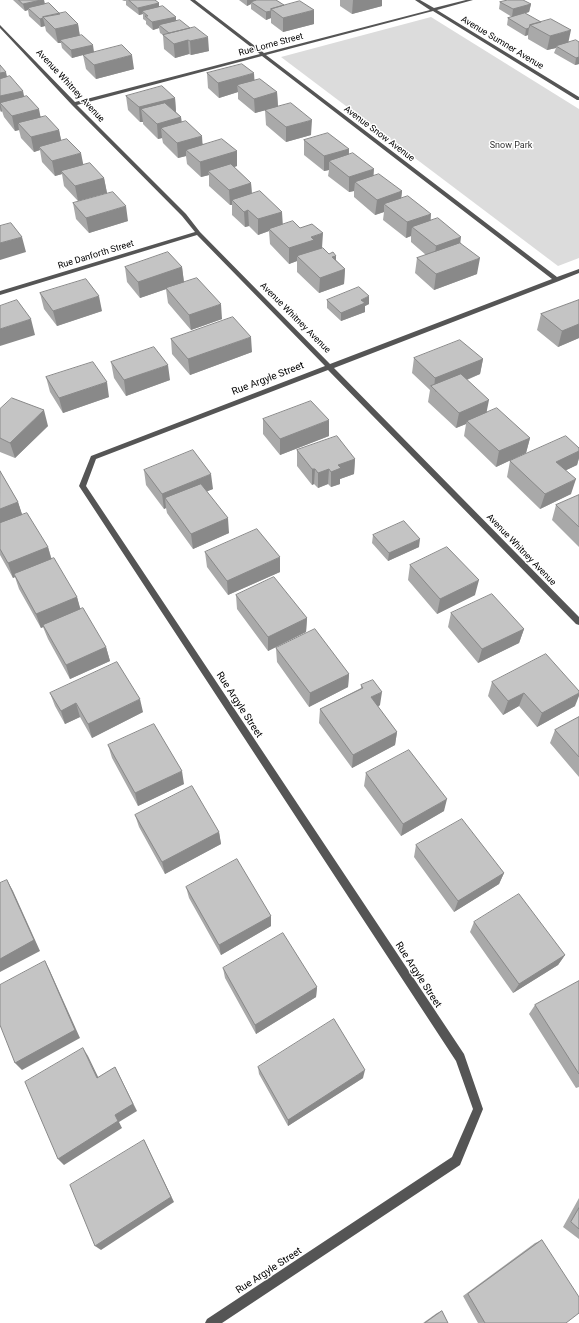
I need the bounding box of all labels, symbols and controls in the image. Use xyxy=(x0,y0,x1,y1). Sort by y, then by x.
street label: Avenue Sumner Avenue xyxy=(459,14,545,72)
street label: Rue Lorne Street xyxy=(238,31,304,59)
street label: Avenue Whitney Avenue xyxy=(34,47,106,125)
street label: Avenue Snow Avenue xyxy=(342,104,416,164)
park label: Snow Park xyxy=(490,141,532,151)
street label: Rue Danforth Street xyxy=(57,238,135,272)
street label: Avenue Whitney Avenue xyxy=(257,280,333,356)
street label: Rue Argyle Street xyxy=(230,360,306,398)
street label: Avenue Whitney Avenue xyxy=(484,512,558,588)
street label: Rue Argyle Street xyxy=(213,670,265,740)
street label: Rue Argyle Street xyxy=(392,940,444,1010)
street label: Rue Argyle Street xyxy=(234,1245,304,1297)

